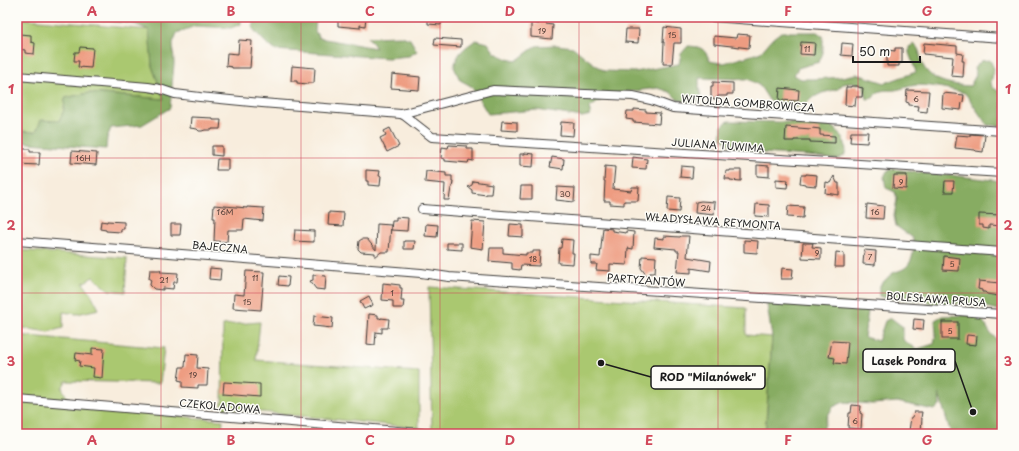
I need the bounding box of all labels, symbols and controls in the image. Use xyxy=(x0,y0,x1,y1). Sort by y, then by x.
text: A xyxy=(87,1,97,20)
text: B xyxy=(227,1,236,20)
text: C xyxy=(365,1,375,20)
text: D xyxy=(505,1,515,20)
text: E xyxy=(645,1,653,20)
text: F xyxy=(784,1,792,20)
text: G xyxy=(922,1,932,20)
house number: 19 xyxy=(538,25,546,37)
house number: 15 xyxy=(668,29,676,41)
scale bar xyxy=(853,38,920,64)
text: 50 m xyxy=(859,42,890,60)
house number: 11 xyxy=(804,43,810,55)
text: 1 xyxy=(8,79,14,98)
text: 1 xyxy=(1005,79,1011,98)
street label: WITOLDA GOMBROWICZA xyxy=(681,90,815,115)
house number: 6 xyxy=(913,93,919,105)
street label: JULIANA TUWIMA xyxy=(671,134,765,155)
house number: 16H xyxy=(75,152,91,164)
house number: 9 xyxy=(899,176,904,188)
house number: 30 xyxy=(559,188,571,200)
house number: 24 xyxy=(701,202,711,214)
house number: 16M xyxy=(217,206,233,218)
house number: 16 xyxy=(870,206,880,218)
street label: WŁADYSŁAWA REYMONTA xyxy=(645,208,781,233)
text: 2 xyxy=(6,215,16,234)
text: 2 xyxy=(1003,215,1013,234)
street label: BAJECZNA xyxy=(191,237,249,256)
house number: 9 xyxy=(815,247,820,259)
house number: 7 xyxy=(868,251,873,263)
house number: 18 xyxy=(529,253,537,265)
house number: 5 xyxy=(949,258,955,270)
street label: PARTYZANTÓW xyxy=(606,269,686,290)
house number: 11 xyxy=(252,272,258,284)
house number: 21 xyxy=(159,274,169,286)
house number: 1 xyxy=(390,287,394,299)
street label: BOLESŁAWA PRUSA xyxy=(885,288,987,309)
house number: 15 xyxy=(243,296,251,308)
house number: 5 xyxy=(947,325,953,337)
callout: Lasek Pondra xyxy=(863,349,955,372)
text: 3 xyxy=(7,351,16,370)
text: 3 xyxy=(1004,351,1013,370)
text: Lasek Pondra xyxy=(871,352,947,369)
callout: ROD "Milanówek" xyxy=(651,366,765,389)
text: ROD "Milanówek" xyxy=(660,368,756,385)
house number: 19 xyxy=(189,369,197,381)
street label: CZEKOLADOWA xyxy=(179,394,262,417)
house number: 6 xyxy=(852,415,858,427)
text: A xyxy=(87,430,97,449)
text: B xyxy=(227,430,236,449)
text: C xyxy=(365,430,375,449)
text: D xyxy=(505,430,515,449)
text: E xyxy=(645,430,653,449)
text: F xyxy=(784,430,792,449)
text: G xyxy=(922,430,932,449)

